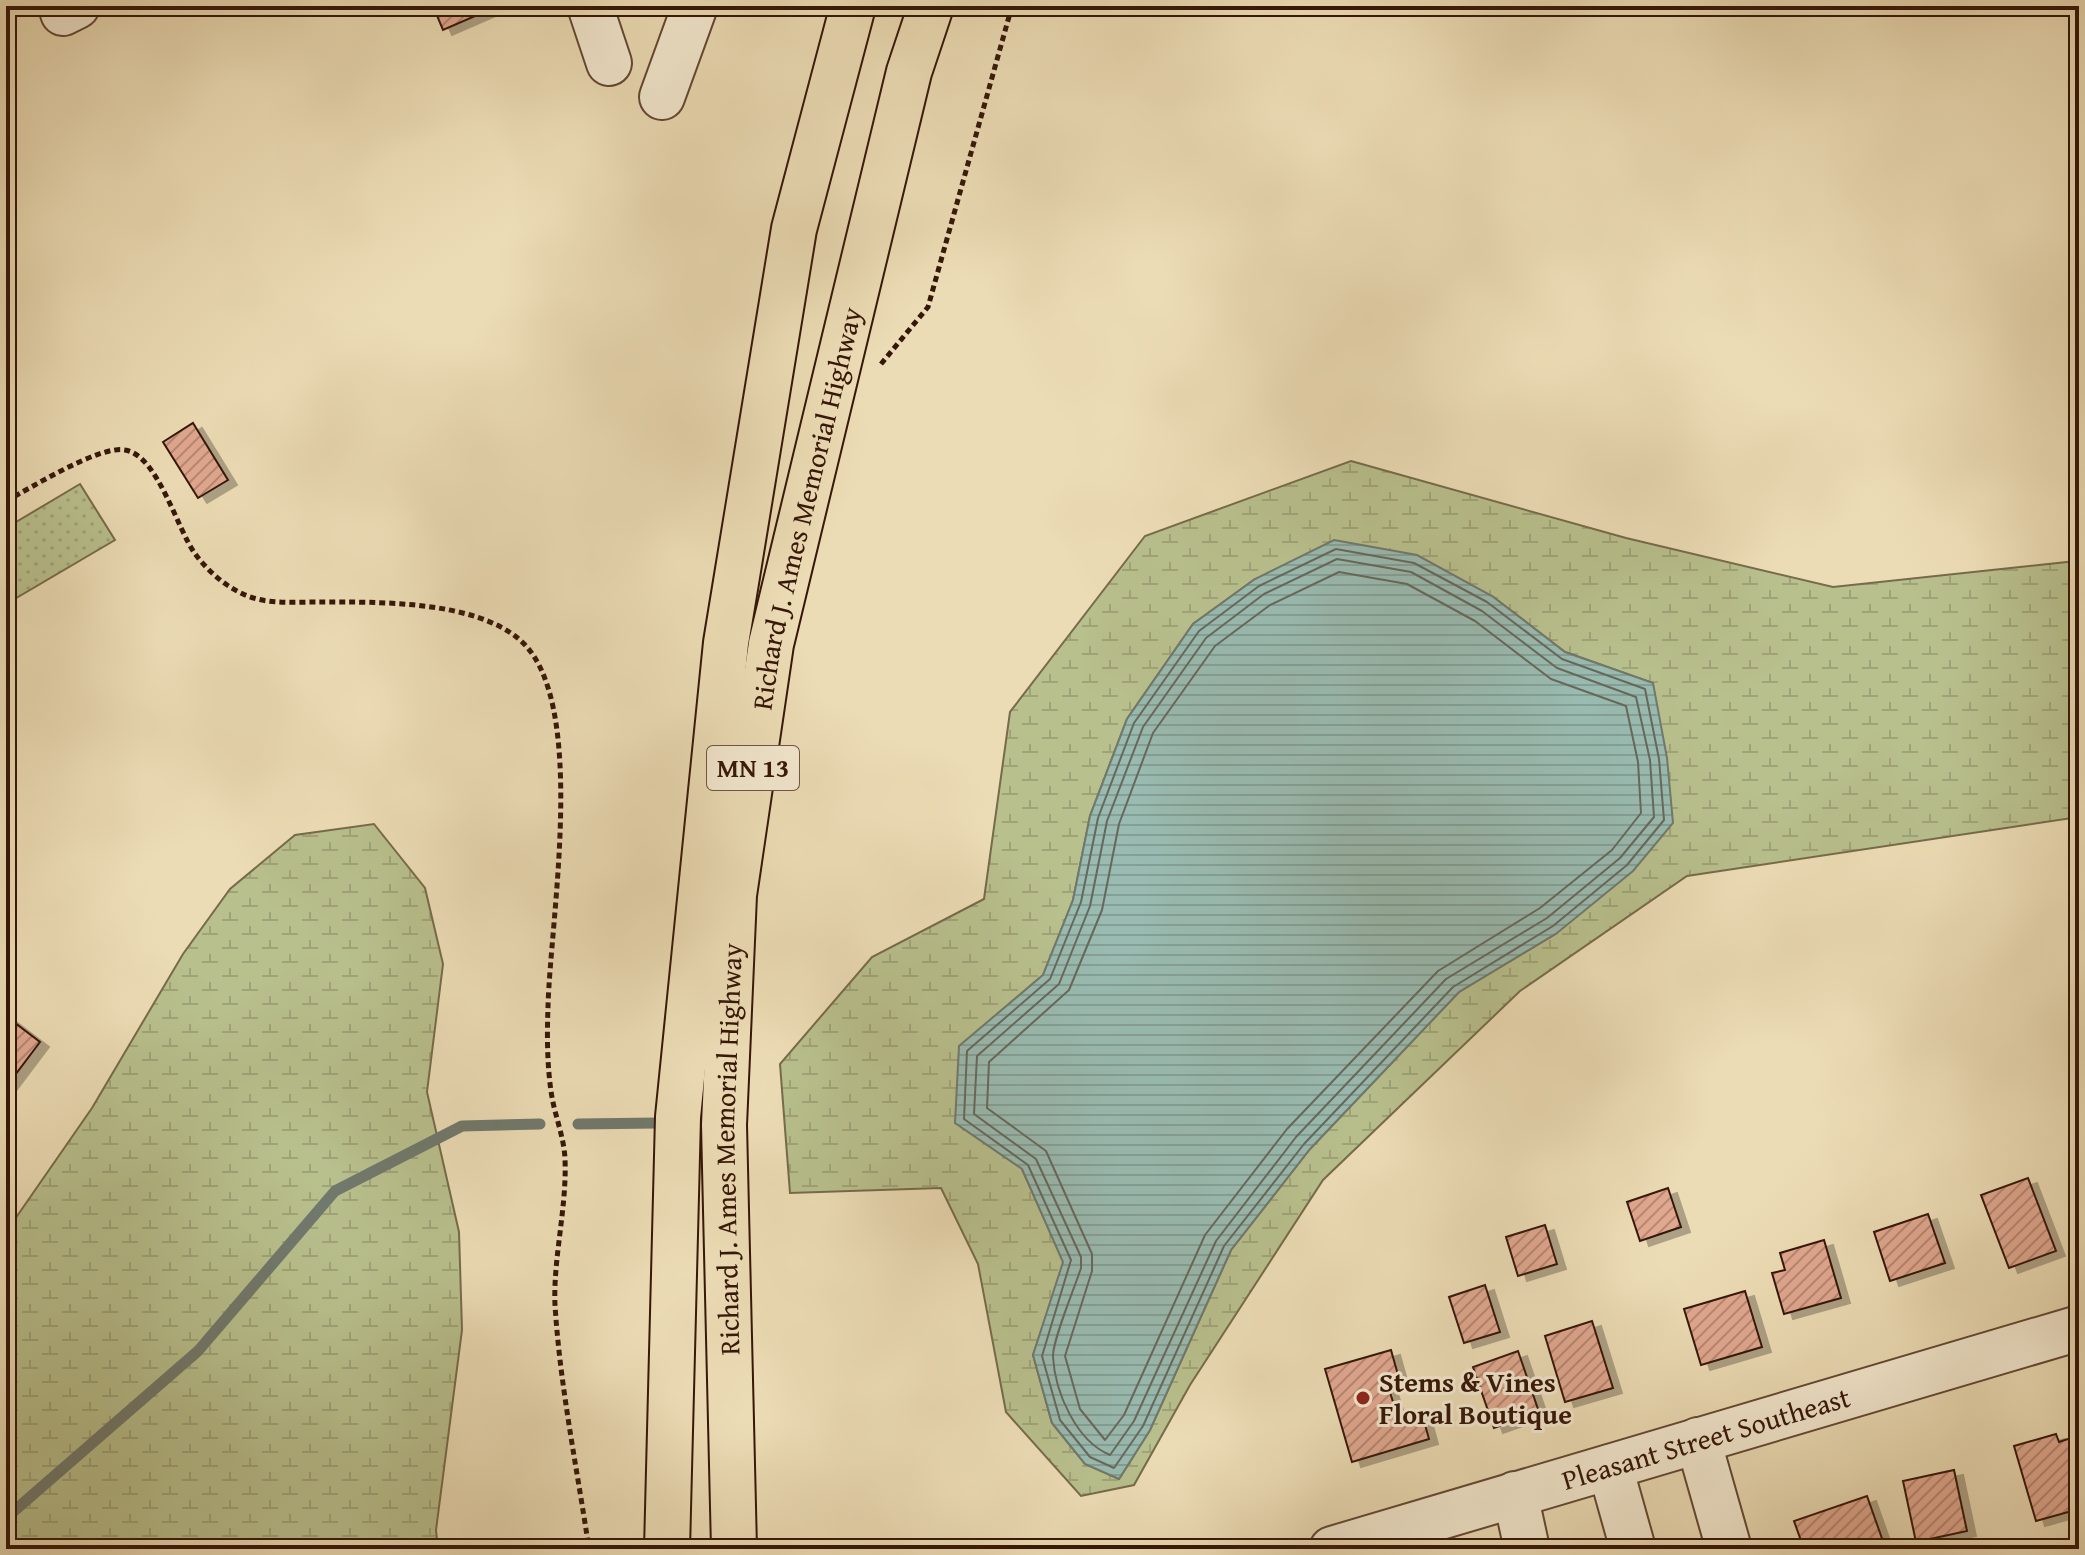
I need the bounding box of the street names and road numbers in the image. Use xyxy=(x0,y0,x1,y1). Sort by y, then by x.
street label: Richard J. Ames Memorial Highway xyxy=(741,303,872,712)
road number: MN 13 xyxy=(707,746,799,790)
street label: Richard J. Ames Memorial Highway xyxy=(703,942,752,1356)
street label: Pleasant Street Southeast xyxy=(1557,1376,1855,1500)

